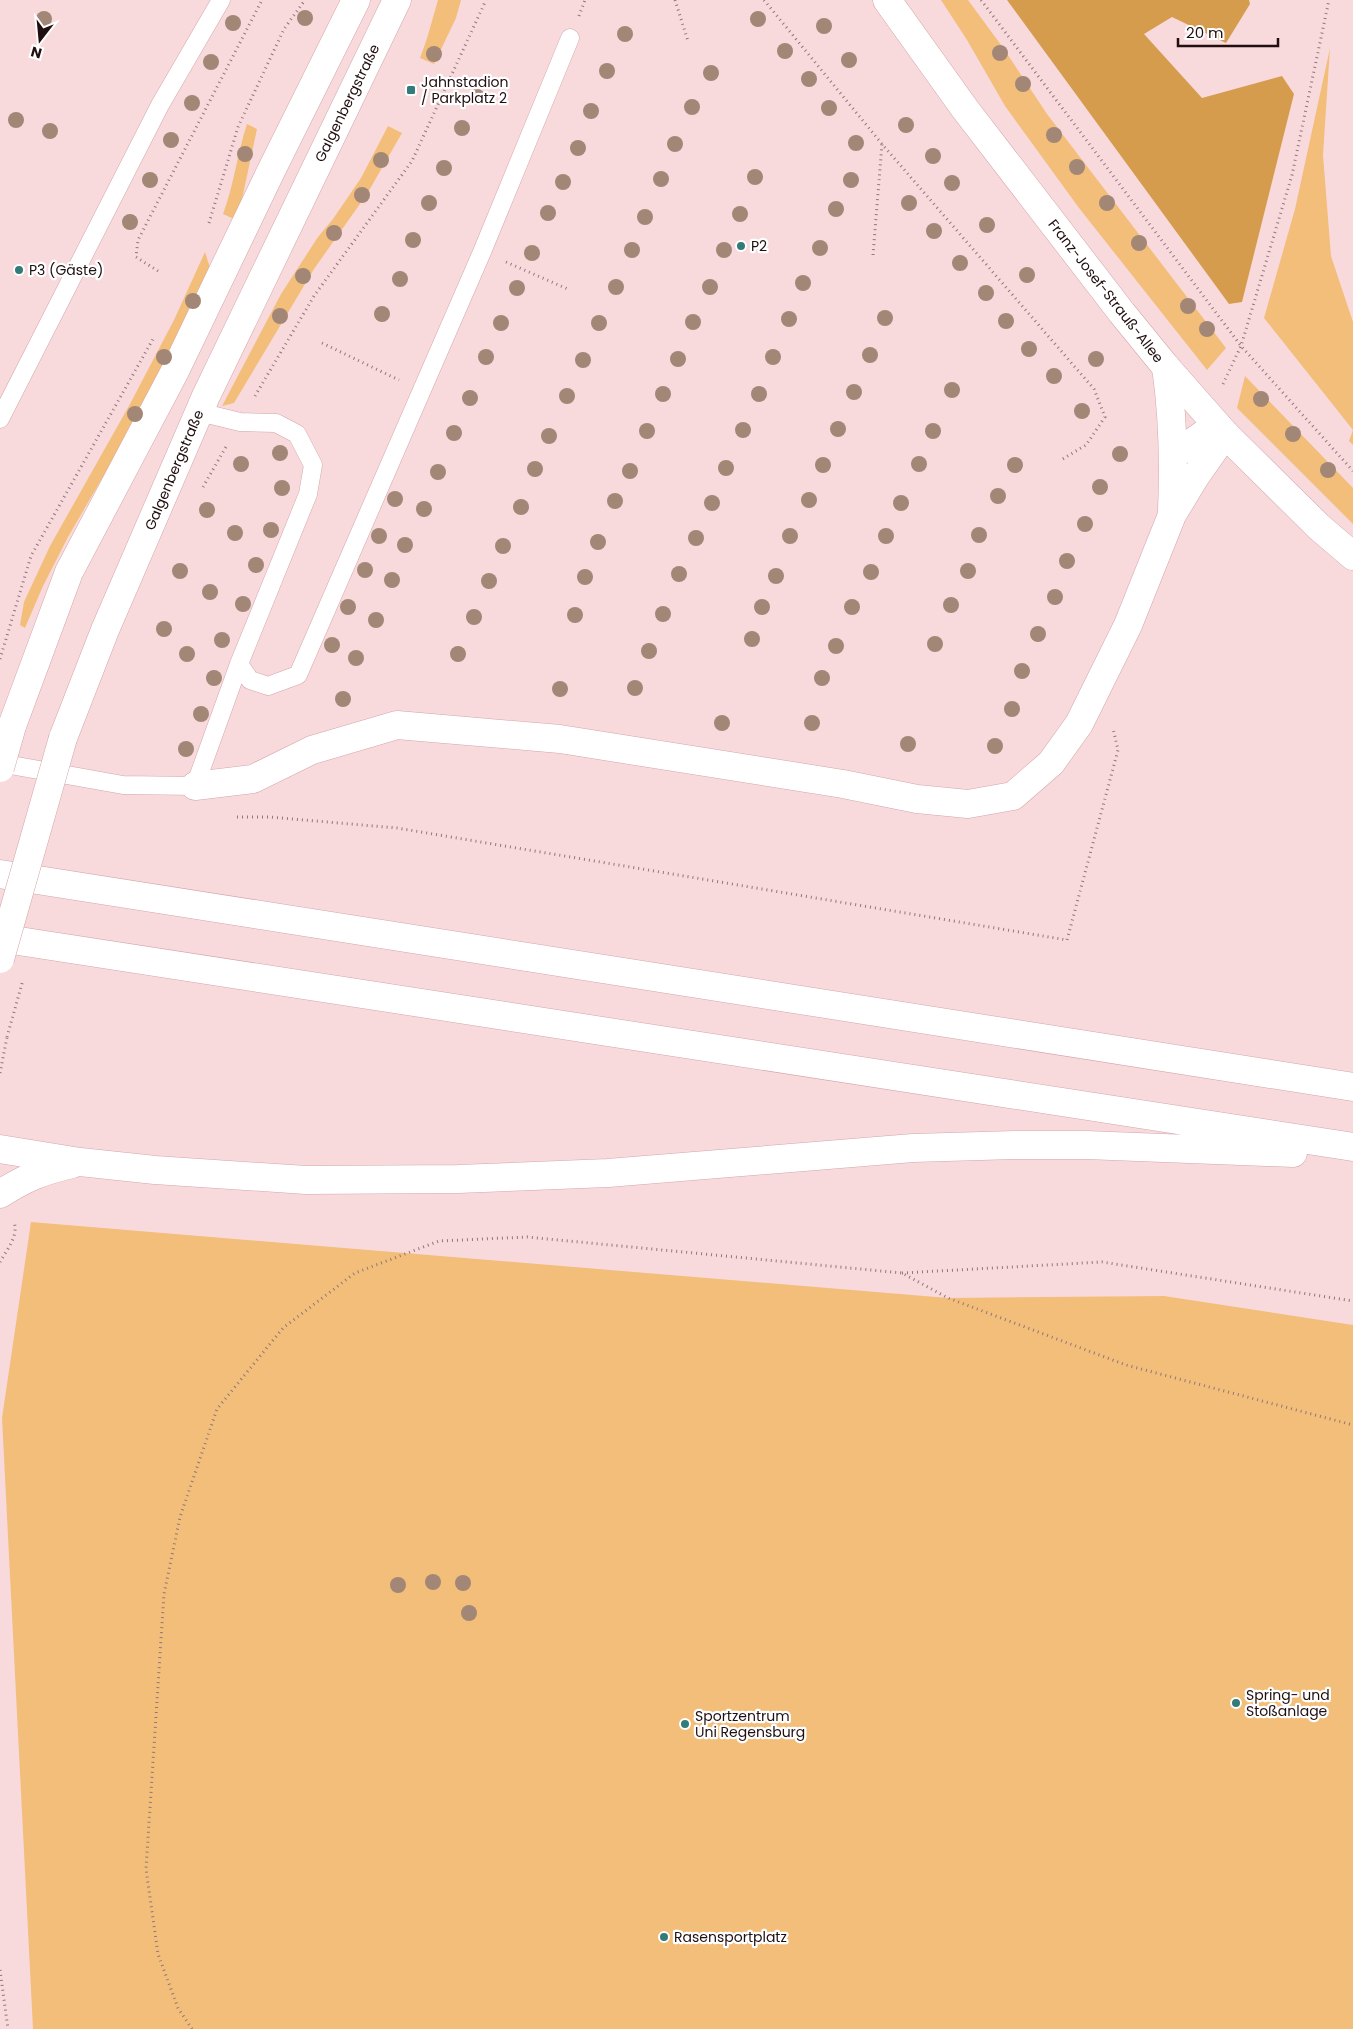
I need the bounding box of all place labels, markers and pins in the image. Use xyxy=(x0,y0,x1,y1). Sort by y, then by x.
place label: Jahnstadion / Parkplatz 2 xyxy=(421,72,509,108)
marker: Jahnstadion / Parkplatz 2 xyxy=(405,84,417,96)
place label: P2 xyxy=(751,236,767,256)
marker: P2 xyxy=(735,240,747,252)
place label: P3 (Gäste) xyxy=(29,260,103,280)
marker: P3 (Gäste) xyxy=(13,264,25,276)
place label: Spring- und Stoßanlage xyxy=(1246,1685,1330,1721)
marker: Spring- und Stoßanlage xyxy=(1230,1697,1242,1709)
place label: Sportzentrum Uni Regensburg xyxy=(695,1706,805,1742)
marker: Sportzentrum Uni Regensburg xyxy=(679,1718,691,1730)
place label: Rasensportplatz xyxy=(674,1927,787,1947)
marker: Rasensportplatz xyxy=(658,1931,670,1943)

